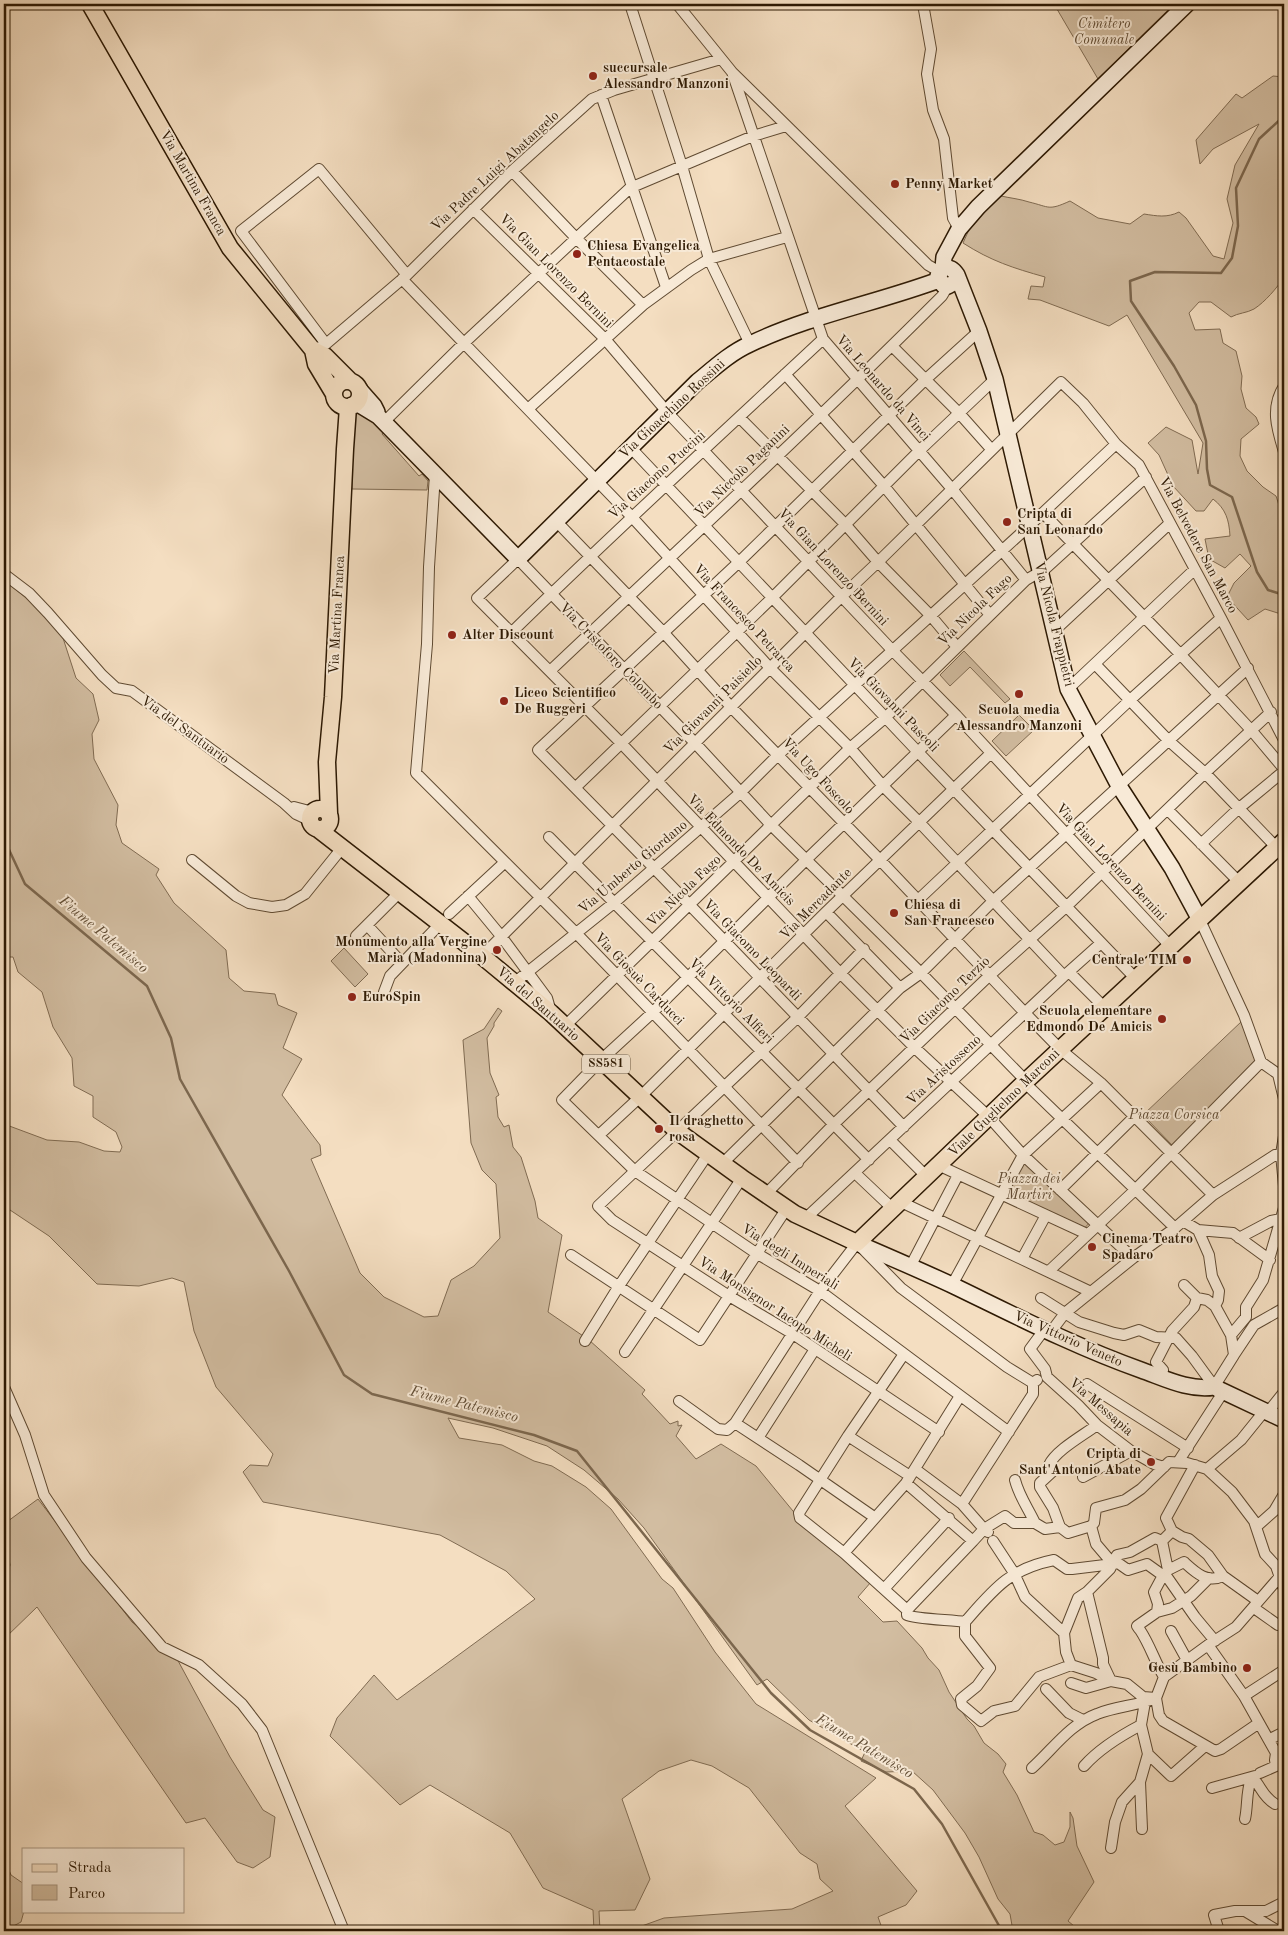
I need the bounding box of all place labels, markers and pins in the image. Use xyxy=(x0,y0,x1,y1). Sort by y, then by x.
place label: succursale Alessandro Manzoni xyxy=(603,61,729,91)
marker: succursale Alessandro Manzoni xyxy=(587,70,599,82)
place label: Penny Market xyxy=(905,177,993,191)
marker: Penny Market xyxy=(889,178,901,190)
place label: Chiesa Evangelica Pentacostale xyxy=(587,239,700,269)
marker: Chiesa Evangelica Pentacostale xyxy=(571,248,583,260)
place label: Cripta di San Leonardo xyxy=(1017,507,1103,537)
marker: Cripta di San Leonardo xyxy=(1001,516,1013,528)
place label: Alter Discount xyxy=(462,628,554,642)
marker: Alter Discount xyxy=(446,629,458,641)
place label: Liceo Scientifico De Ruggeri xyxy=(514,686,616,716)
marker: Scuola media Alessandro Manzoni xyxy=(1013,688,1025,700)
marker: Liceo Scientifico De Ruggeri xyxy=(498,695,510,707)
place label: Scuola media Alessandro Manzoni xyxy=(956,703,1082,733)
place label: Chiesa di San Francesco xyxy=(904,898,995,928)
marker: Chiesa di San Francesco xyxy=(888,907,900,919)
place label: Monumento alla Vergine Maria (Madonnina) xyxy=(335,935,487,965)
marker: Monumento alla Vergine Maria (Madonnina) xyxy=(491,944,503,956)
place label: Centrale TIM xyxy=(1092,953,1178,967)
marker: Centrale TIM xyxy=(1181,954,1193,966)
place label: EuroSpin xyxy=(362,990,421,1004)
marker: EuroSpin xyxy=(346,991,358,1003)
place label: Scuola elementare Edmondo De Amicis xyxy=(1026,1004,1152,1034)
marker: Scuola elementare Edmondo De Amicis xyxy=(1156,1013,1168,1025)
place label: Il draghetto rosa xyxy=(669,1114,744,1144)
marker: Il draghetto rosa xyxy=(653,1123,665,1135)
place label: Cinema Teatro Spadaro xyxy=(1102,1232,1193,1262)
marker: Cinema Teatro Spadaro xyxy=(1086,1241,1098,1253)
place label: Cripta di Sant'Antonio Abate xyxy=(1019,1447,1141,1477)
marker: Cripta di Sant'Antonio Abate xyxy=(1145,1456,1157,1468)
place label: Gesù Bambino xyxy=(1148,1661,1237,1675)
marker: Gesù Bambino xyxy=(1241,1662,1253,1674)

